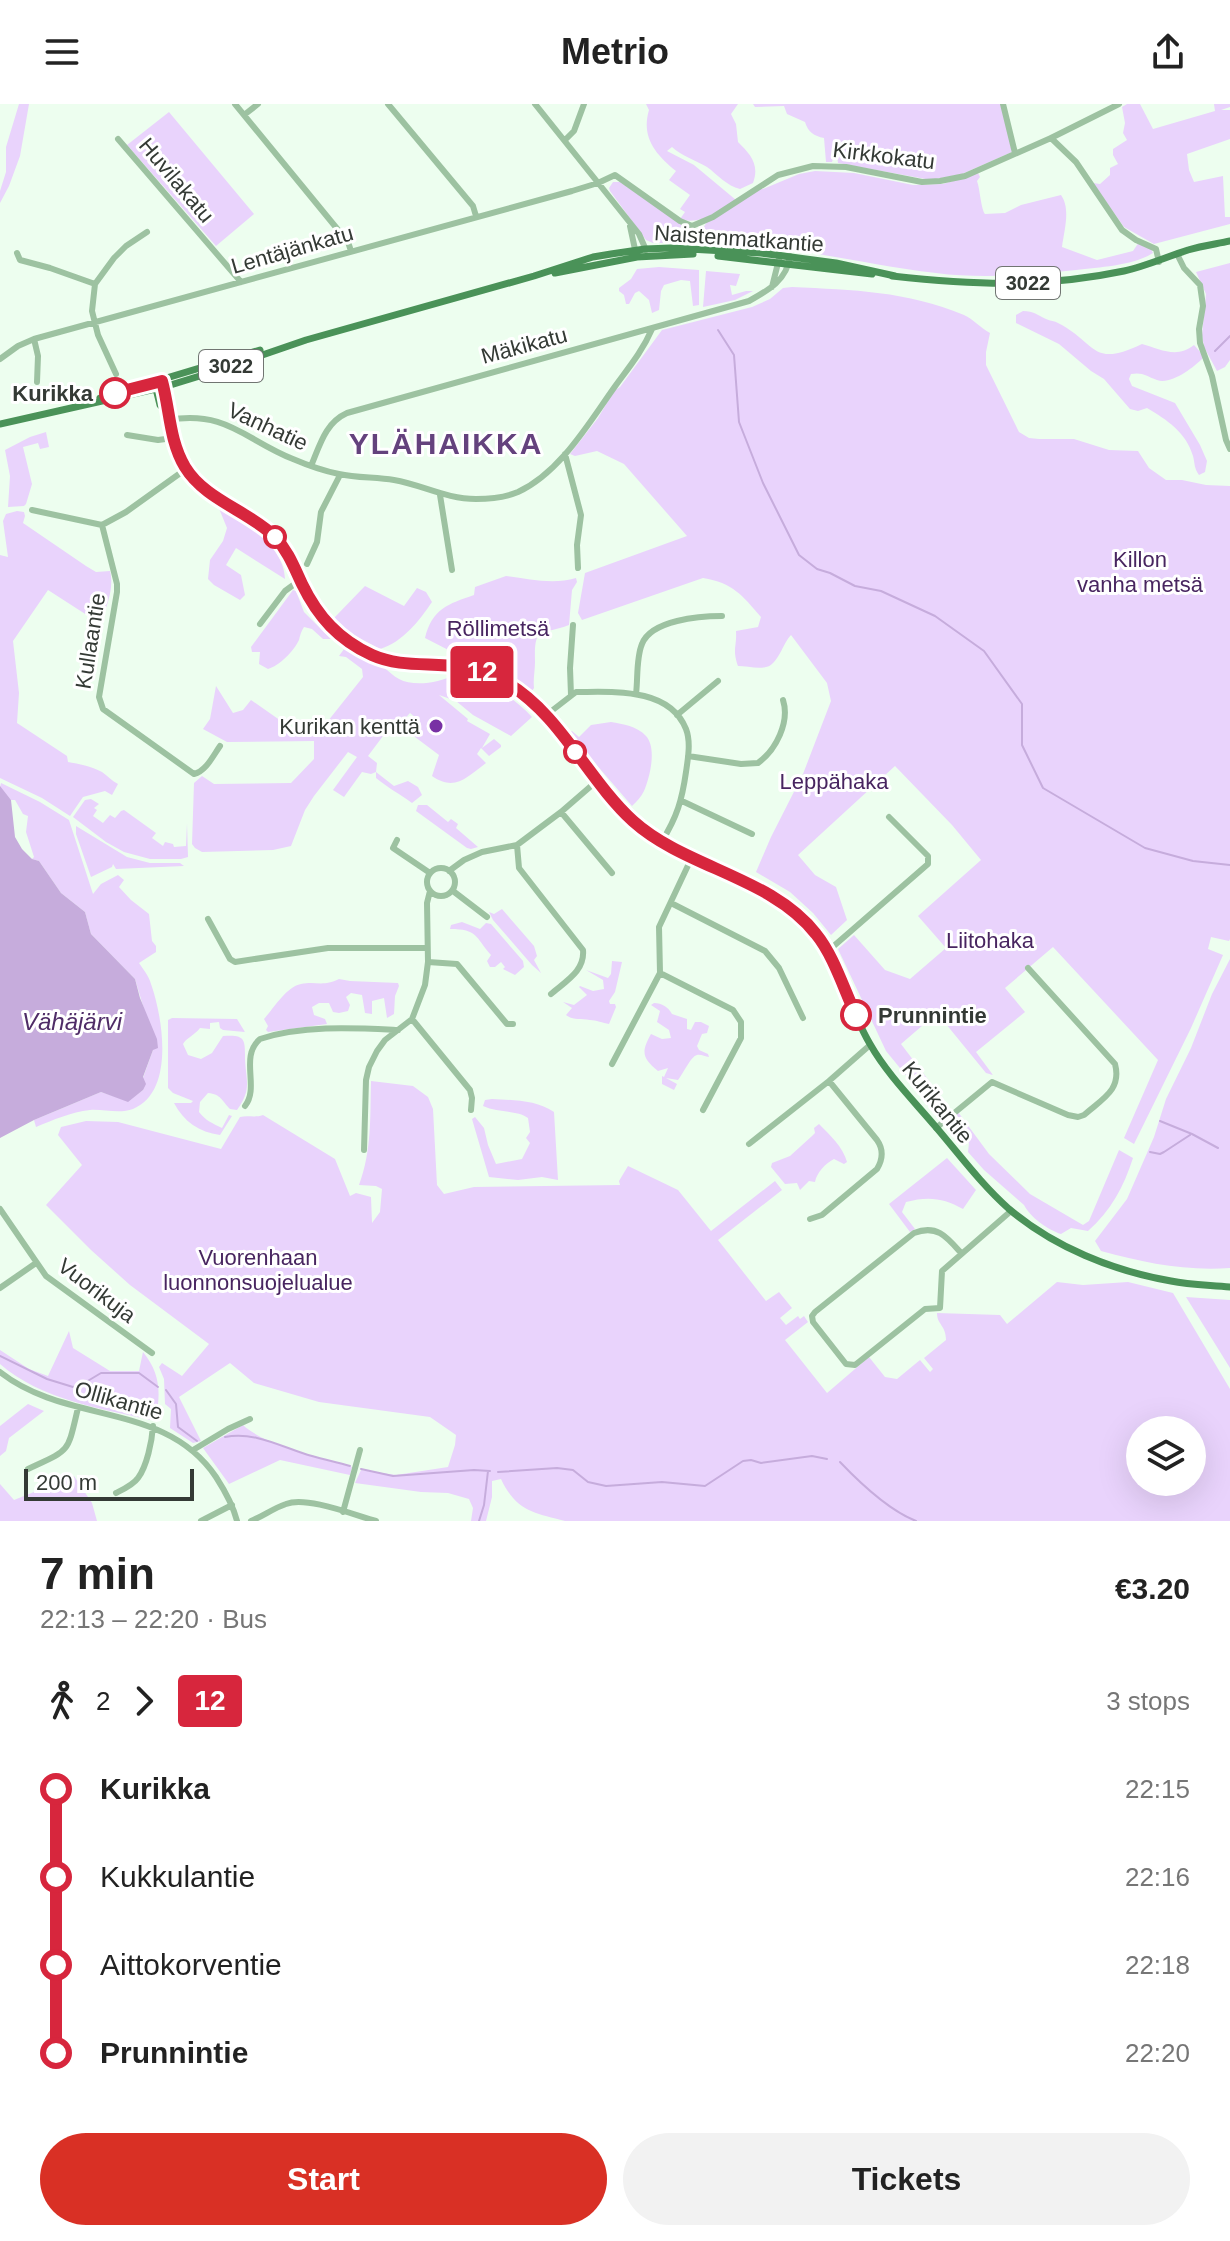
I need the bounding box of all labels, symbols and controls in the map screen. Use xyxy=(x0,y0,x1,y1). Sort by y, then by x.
icon: menu xyxy=(40,30,84,74)
icon: share xyxy=(1146,30,1190,74)
text: Metrio xyxy=(561,31,669,72)
street label: Huvilakatu xyxy=(134,133,219,228)
street label: Kirkkokatu xyxy=(831,137,936,174)
street label: Lentäjänkatu xyxy=(228,220,356,279)
street label: Naistenmatkantie xyxy=(653,220,825,257)
road number: 3022 xyxy=(996,267,1060,299)
street label: Mäkikatu xyxy=(478,322,570,369)
road number: 3022 xyxy=(199,350,263,382)
marker: Kurikka xyxy=(100,378,130,408)
place label: Kurikka xyxy=(12,381,94,406)
street label: Vanhatie xyxy=(224,397,312,456)
district label: YLÄHAIKKA xyxy=(349,427,543,460)
unlabelled marker xyxy=(264,526,286,548)
park label: Killon vanha metsä xyxy=(1077,547,1204,597)
street label: Kullaantie xyxy=(71,591,110,691)
park label: Röllimetsä xyxy=(447,616,550,641)
line badge: 12 xyxy=(446,646,518,698)
text: 12 xyxy=(466,656,498,687)
place label: Kurikan kenttä xyxy=(279,714,421,739)
marker: Kurikan kenttä xyxy=(427,717,445,735)
unlabelled marker xyxy=(564,741,586,763)
park label: Leppähaka xyxy=(780,769,889,794)
park label: Liitohaka xyxy=(946,928,1035,953)
marker: Prunnintie xyxy=(841,1000,871,1030)
place label: Prunnintie xyxy=(878,1003,987,1028)
water label: Vähäjärvi xyxy=(22,1008,123,1035)
street label: Kurikantie xyxy=(897,1056,978,1148)
park label: Vuorenhaan luonnonsuojelualue xyxy=(163,1245,353,1295)
street label: Vuorikuja xyxy=(53,1253,141,1328)
street label: Ollikantie xyxy=(72,1376,166,1425)
map controls xyxy=(1126,1416,1206,1496)
button: layers xyxy=(1126,1416,1206,1496)
scale bar xyxy=(24,1465,194,1501)
text: 200 m xyxy=(36,1470,97,1495)
text: 7 min xyxy=(40,1549,155,1598)
text: €3.20 xyxy=(1115,1572,1190,1605)
text: 22:13 – 22:20 · Bus xyxy=(40,1604,267,1634)
icon: walk xyxy=(40,1679,84,1723)
icon: forward xyxy=(122,1679,166,1723)
text: 12 xyxy=(194,1685,226,1716)
text: 2 xyxy=(96,1686,110,1716)
text: 3 stops xyxy=(1106,1686,1190,1716)
text: Kurikka xyxy=(100,1772,210,1805)
text: 22:15 xyxy=(1125,1774,1190,1804)
text: Kukkulantie xyxy=(100,1860,255,1893)
text: 22:16 xyxy=(1125,1862,1190,1892)
text: Aittokorventie xyxy=(100,1948,282,1981)
text: 22:18 xyxy=(1125,1950,1190,1980)
text: Prunnintie xyxy=(100,2036,248,2069)
text: 22:20 xyxy=(1125,2038,1190,2068)
button: Start xyxy=(40,2133,607,2225)
button: Tickets xyxy=(623,2133,1190,2225)

